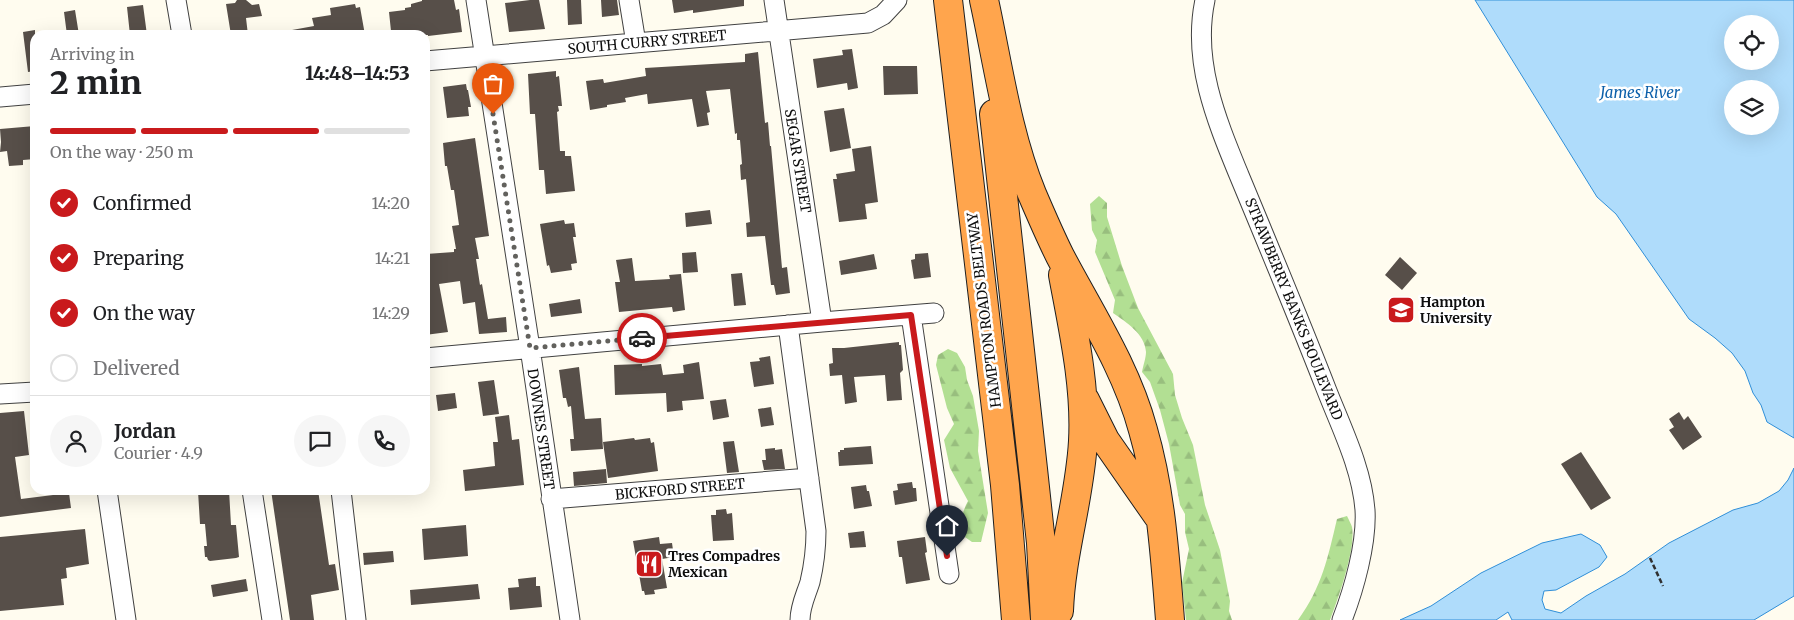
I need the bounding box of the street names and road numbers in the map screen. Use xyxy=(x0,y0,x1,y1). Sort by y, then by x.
street label: SOUTH CURRY STREET xyxy=(567,26,728,58)
street label: SEGAR STREET xyxy=(781,108,815,215)
street label: STRAWBERRY BANKS BOULEVARD xyxy=(1241,195,1347,423)
street label: HAMPTON ROADS BELTWAY xyxy=(963,210,1005,409)
street label: DOWNES STREET xyxy=(524,367,558,491)
street label: BICKFORD STREET xyxy=(614,474,746,504)

